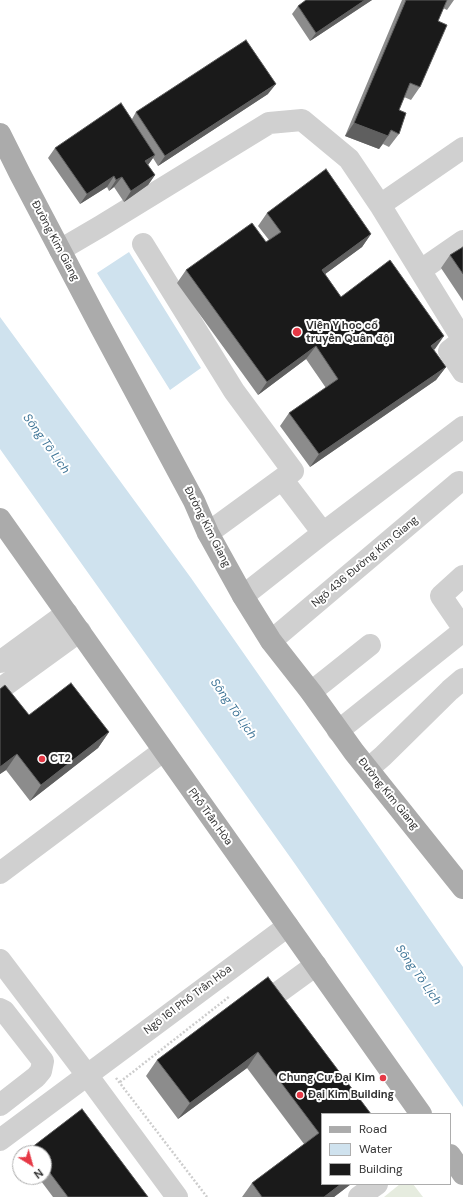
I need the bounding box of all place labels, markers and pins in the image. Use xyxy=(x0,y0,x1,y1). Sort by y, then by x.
place label: Viện Y học cổ truyền Quân đội xyxy=(306,319,393,345)
marker: Viện Y học cổ truyền Quân đội xyxy=(291,326,303,338)
place label: CT2 xyxy=(50,752,71,766)
marker: CT2 xyxy=(37,754,47,764)
place label: Chung Cư Đại Kim xyxy=(279,1071,375,1085)
marker: Chung Cư Đại Kim xyxy=(378,1073,388,1083)
place label: Đại Kim Building xyxy=(308,1088,394,1102)
marker: Đại Kim Building xyxy=(295,1090,305,1100)

